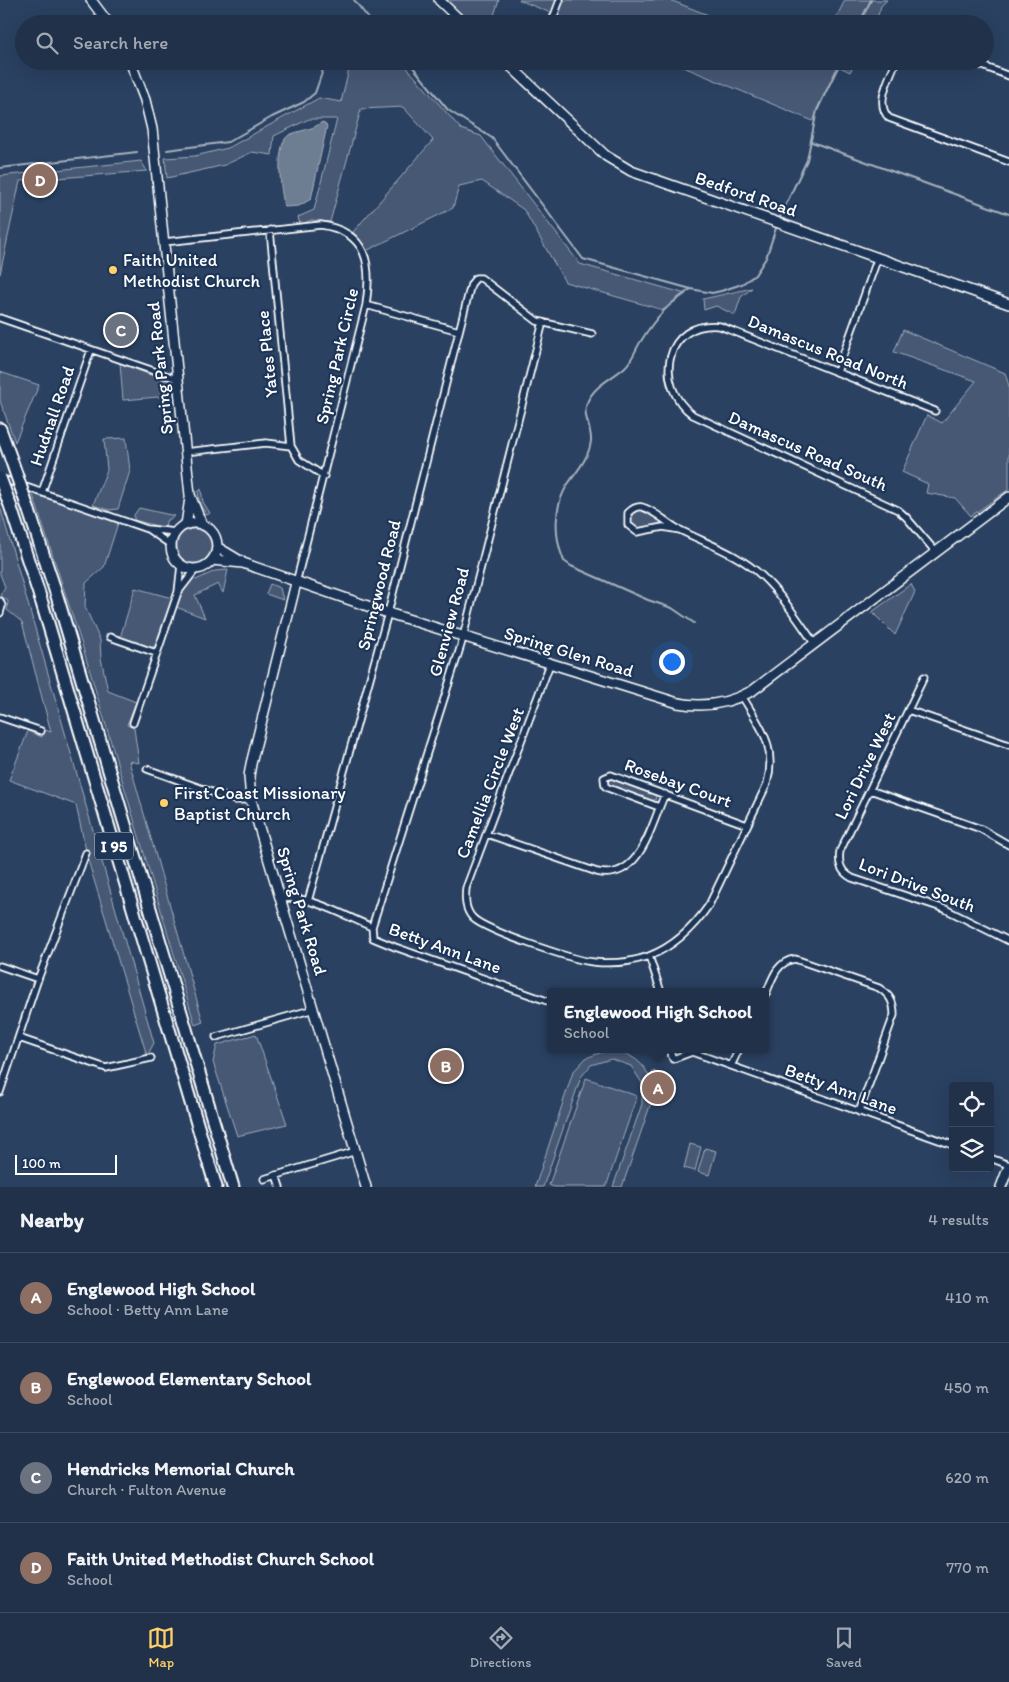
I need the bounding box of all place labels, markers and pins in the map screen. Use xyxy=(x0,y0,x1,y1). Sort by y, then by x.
pin: D xyxy=(24,161,56,199)
place label: Faith United Methodist Church xyxy=(123,249,260,292)
marker: Faith United Methodist Church xyxy=(107,264,119,276)
pin: C xyxy=(105,311,137,349)
place label: First Coast Missionary Baptist Church xyxy=(174,782,346,825)
marker: First Coast Missionary Baptist Church xyxy=(158,797,170,809)
pin: B xyxy=(430,1047,462,1085)
pin: A xyxy=(642,1069,674,1107)

